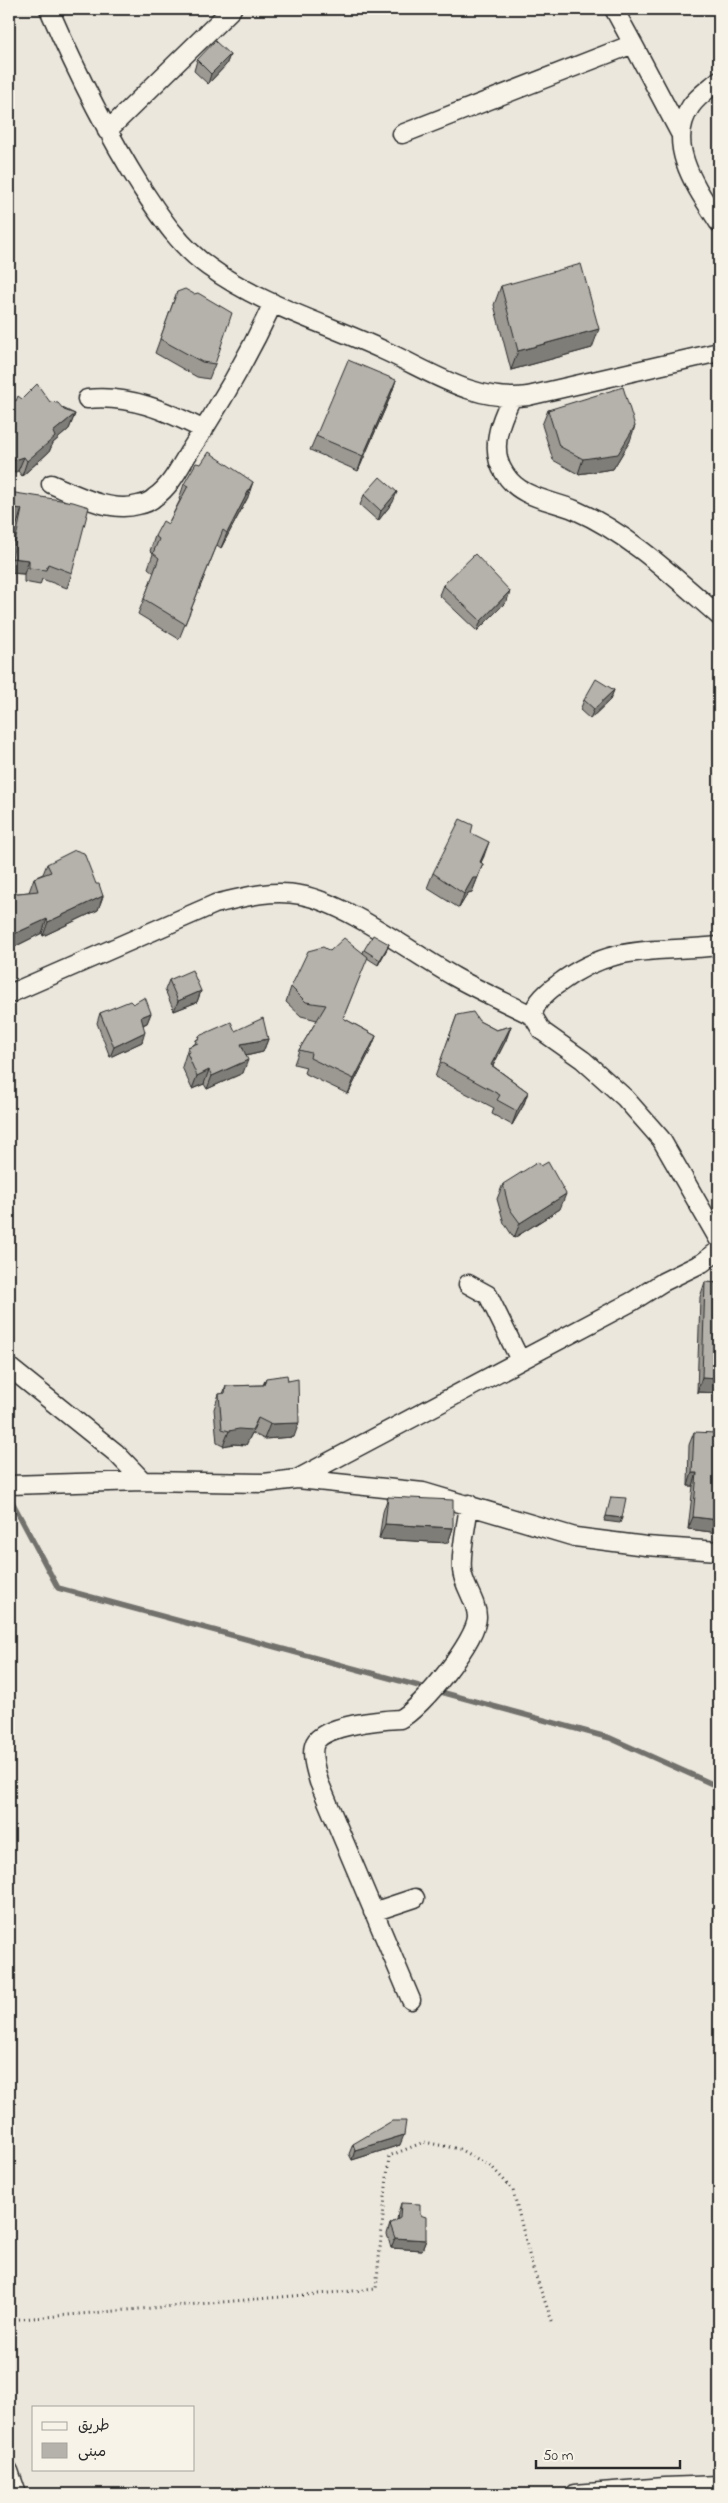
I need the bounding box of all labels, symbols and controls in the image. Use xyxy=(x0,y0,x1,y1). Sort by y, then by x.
legend xyxy=(32,2406,195,2470)
text: طريق xyxy=(78,2415,110,2437)
scale bar xyxy=(536,2438,679,2470)
text: مبنى xyxy=(78,2441,106,2463)
text: 50 m xyxy=(543,2445,574,2467)

